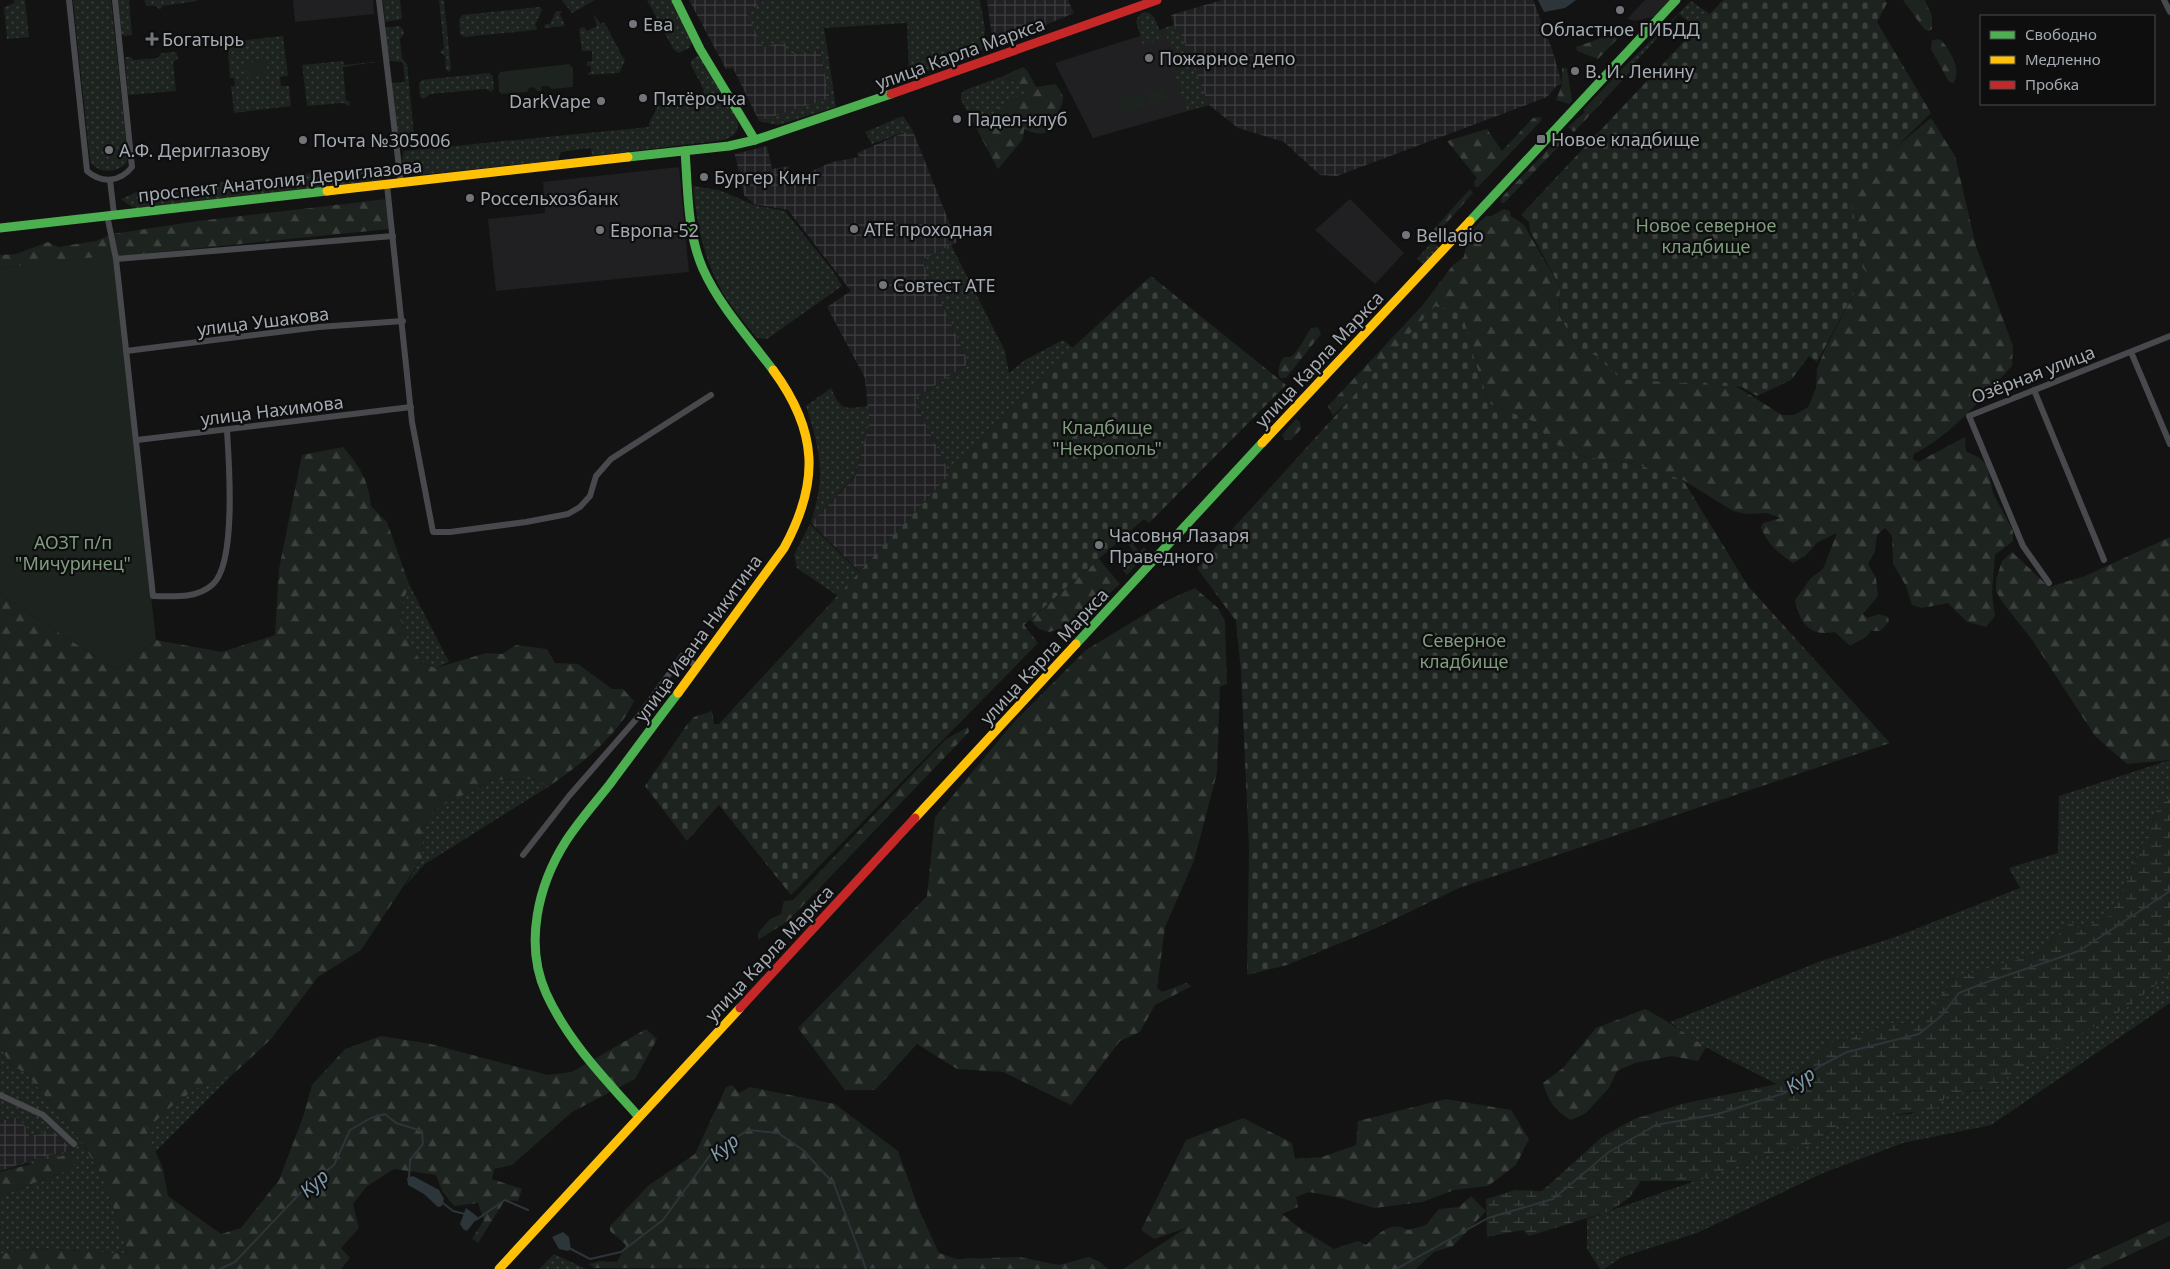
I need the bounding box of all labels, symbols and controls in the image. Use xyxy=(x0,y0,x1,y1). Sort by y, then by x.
marker: Областное ГИБДД xyxy=(1614,4,1626,16)
street label: улица Карла Маркса xyxy=(872,11,1048,95)
place label: Ева xyxy=(643,12,673,36)
legend xyxy=(1980,15,2155,105)
place label: Областное ГИБДД xyxy=(1540,17,1700,41)
marker: Ева xyxy=(627,18,639,30)
text: Свободно xyxy=(2025,24,2097,44)
place label: Богатырь xyxy=(162,27,244,51)
marker: Богатырь xyxy=(146,33,158,45)
place label: Пожарное депо xyxy=(1159,46,1296,70)
text: Медленно xyxy=(2025,49,2101,69)
marker: Пожарное депо xyxy=(1143,52,1155,64)
place label: В. И. Ленину xyxy=(1585,59,1695,83)
marker: В. И. Ленину xyxy=(1569,65,1581,77)
text: Пробка xyxy=(2025,74,2079,94)
place label: Пятёрочка xyxy=(653,86,746,110)
place label: DarkVape xyxy=(509,89,591,113)
marker: Пятёрочка xyxy=(637,92,649,104)
marker: DarkVape xyxy=(595,95,607,107)
place label: Падел-клуб xyxy=(967,107,1067,131)
marker: Падел-клуб xyxy=(951,113,963,125)
place label: Новое кладбище xyxy=(1551,127,1700,151)
place label: Почта №305006 xyxy=(313,128,451,152)
marker: Новое кладбище xyxy=(1535,133,1547,145)
marker: Почта №305006 xyxy=(297,134,309,146)
place label: А.Ф. Дериглазову xyxy=(119,138,271,162)
marker: А.Ф. Дериглазову xyxy=(103,144,115,156)
street label: проспект Анатолия Дериглазова xyxy=(137,153,423,207)
place label: Бургер Кинг xyxy=(714,165,820,189)
marker: Бургер Кинг xyxy=(698,171,710,183)
place label: Россельхозбанк xyxy=(480,186,619,210)
marker: Россельхозбанк xyxy=(464,192,476,204)
park label: Новое северное кладбище xyxy=(1636,213,1776,258)
place label: АТЕ проходная xyxy=(864,217,993,241)
place label: Европа-52 xyxy=(610,218,699,242)
marker: АТЕ проходная xyxy=(848,223,860,235)
place label: Bellagio xyxy=(1416,223,1484,247)
marker: Европа-52 xyxy=(594,224,606,236)
marker: Bellagio xyxy=(1400,229,1412,241)
place label: Совтест АТЕ xyxy=(893,273,995,297)
marker: Совтест АТЕ xyxy=(877,279,889,291)
street label: улица Карла Маркса xyxy=(1249,286,1389,432)
street label: улица Ушакова xyxy=(196,301,330,341)
street label: Озёрная улица xyxy=(1968,339,2098,409)
street label: улица Нахимова xyxy=(199,389,345,431)
park label: Кладбище "Некрополь" xyxy=(1052,415,1162,460)
place label: Часовня Лазаря Праведного xyxy=(1109,523,1249,568)
park label: АОЗТ п/п "Мичуринец" xyxy=(15,530,131,575)
marker: Часовня Лазаря Праведного xyxy=(1093,539,1105,551)
street label: улица Ивана Никитина xyxy=(629,550,767,726)
street label: улица Карла Маркса xyxy=(974,583,1114,729)
park label: Северное кладбище xyxy=(1419,628,1509,673)
street label: улица Карла Маркса xyxy=(699,880,839,1026)
water label: Кур xyxy=(1780,1060,1820,1099)
water label: Кур xyxy=(704,1127,744,1167)
water label: Кур xyxy=(294,1163,334,1203)

